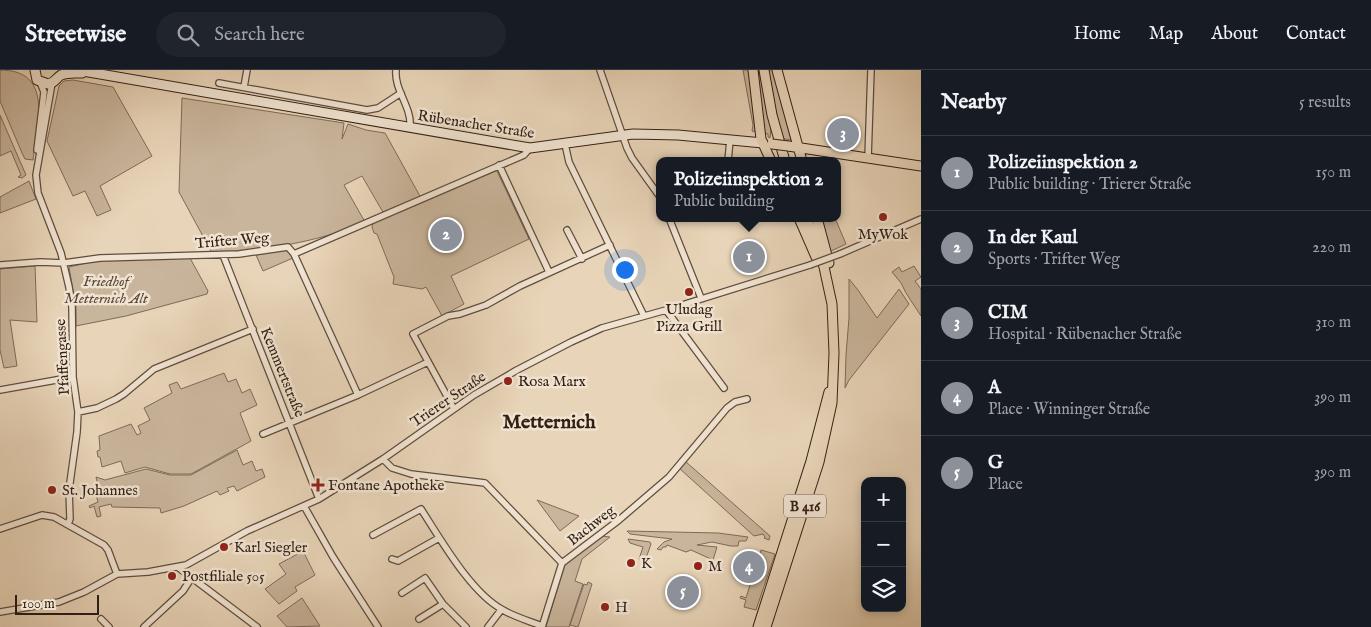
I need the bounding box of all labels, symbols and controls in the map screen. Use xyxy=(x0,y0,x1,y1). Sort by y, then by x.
search box xyxy=(156,12,506,57)
text: Streetwise xyxy=(25,19,126,50)
icon: search xyxy=(174,21,202,49)
text: Search here xyxy=(214,23,305,47)
text: Home xyxy=(1074,23,1121,46)
text: Map xyxy=(1149,23,1183,46)
text: About xyxy=(1211,23,1258,46)
text: Contact xyxy=(1286,23,1346,46)
text: Nearby xyxy=(941,89,1006,116)
text: 5 results xyxy=(1299,93,1351,113)
street label: Rübenacher Straße xyxy=(416,106,536,143)
pin: 3 xyxy=(827,115,859,153)
text: Polizeiinspektion 2 xyxy=(988,151,1138,175)
popup xyxy=(656,157,841,222)
text: 1 xyxy=(954,163,960,183)
text: 150 m xyxy=(1316,163,1351,183)
text: Polizeiinspektion 2 xyxy=(674,168,823,192)
text: Public building · Trierer Straße xyxy=(988,175,1191,195)
text: Public building xyxy=(674,192,774,212)
marker: MyWok xyxy=(877,211,889,223)
pin: 2 xyxy=(430,216,462,254)
place label: MyWok xyxy=(858,225,909,244)
text: In der Kaul xyxy=(988,226,1077,250)
street label: Trifter Weg xyxy=(194,228,271,253)
pin: 1 xyxy=(733,238,765,276)
text: 2 xyxy=(953,238,961,258)
text: 220 m xyxy=(1312,238,1351,258)
text: Sports · Trifter Weg xyxy=(988,250,1120,270)
your location xyxy=(612,257,638,283)
park label: Friedhof Metternich Alt xyxy=(64,272,149,308)
marker: Uludag Pizza Grill xyxy=(683,286,695,298)
place label: Uludag Pizza Grill xyxy=(656,300,723,336)
text: CIM xyxy=(988,301,1028,325)
text: 3 xyxy=(954,313,960,333)
text: 310 m xyxy=(1315,313,1351,333)
street label: Pfaffengasse xyxy=(51,318,74,396)
street label: Kemmertstraße xyxy=(256,324,309,420)
text: Hospital · Rübenacher Straße xyxy=(988,325,1182,345)
street label: Trierer Straße xyxy=(407,367,490,432)
place label: Rosa Marx xyxy=(518,372,587,391)
marker: Rosa Marx xyxy=(502,375,514,387)
text: A xyxy=(988,376,1001,400)
text: 4 xyxy=(953,388,961,408)
text: 390 m xyxy=(1314,388,1351,408)
text: Place · Winninger Straße xyxy=(988,400,1150,420)
district label: Metternich xyxy=(502,410,596,435)
text: G xyxy=(988,451,1003,475)
text: 5 xyxy=(954,463,960,483)
text: 390 m xyxy=(1314,463,1351,483)
text: Place xyxy=(988,475,1023,495)
place label: Fontane Apotheke xyxy=(328,476,444,495)
map controls xyxy=(861,477,906,612)
button: + xyxy=(861,477,906,522)
marker: Fontane Apotheke xyxy=(312,479,324,491)
place label: St. Johannes xyxy=(62,481,138,500)
marker: St. Johannes xyxy=(46,484,58,496)
road number: B 416 xyxy=(784,494,826,518)
street label: Bachweg xyxy=(564,500,620,550)
button: − xyxy=(861,522,906,567)
place label: Karl Siegler xyxy=(234,538,308,557)
marker: Karl Siegler xyxy=(218,541,230,553)
pin: 4 xyxy=(733,548,765,586)
place label: K xyxy=(641,554,652,573)
marker: K xyxy=(625,557,637,569)
place label: M xyxy=(708,557,722,576)
marker: M xyxy=(692,560,704,572)
place label: Postfiliale 505 xyxy=(182,567,265,586)
button: layers xyxy=(861,567,906,612)
marker: Postfiliale 505 xyxy=(166,570,178,582)
pin: 5 xyxy=(667,573,699,611)
scale bar xyxy=(15,592,99,615)
text: 100 m xyxy=(22,595,55,613)
place label: H xyxy=(615,598,628,617)
marker: H xyxy=(599,601,611,613)

